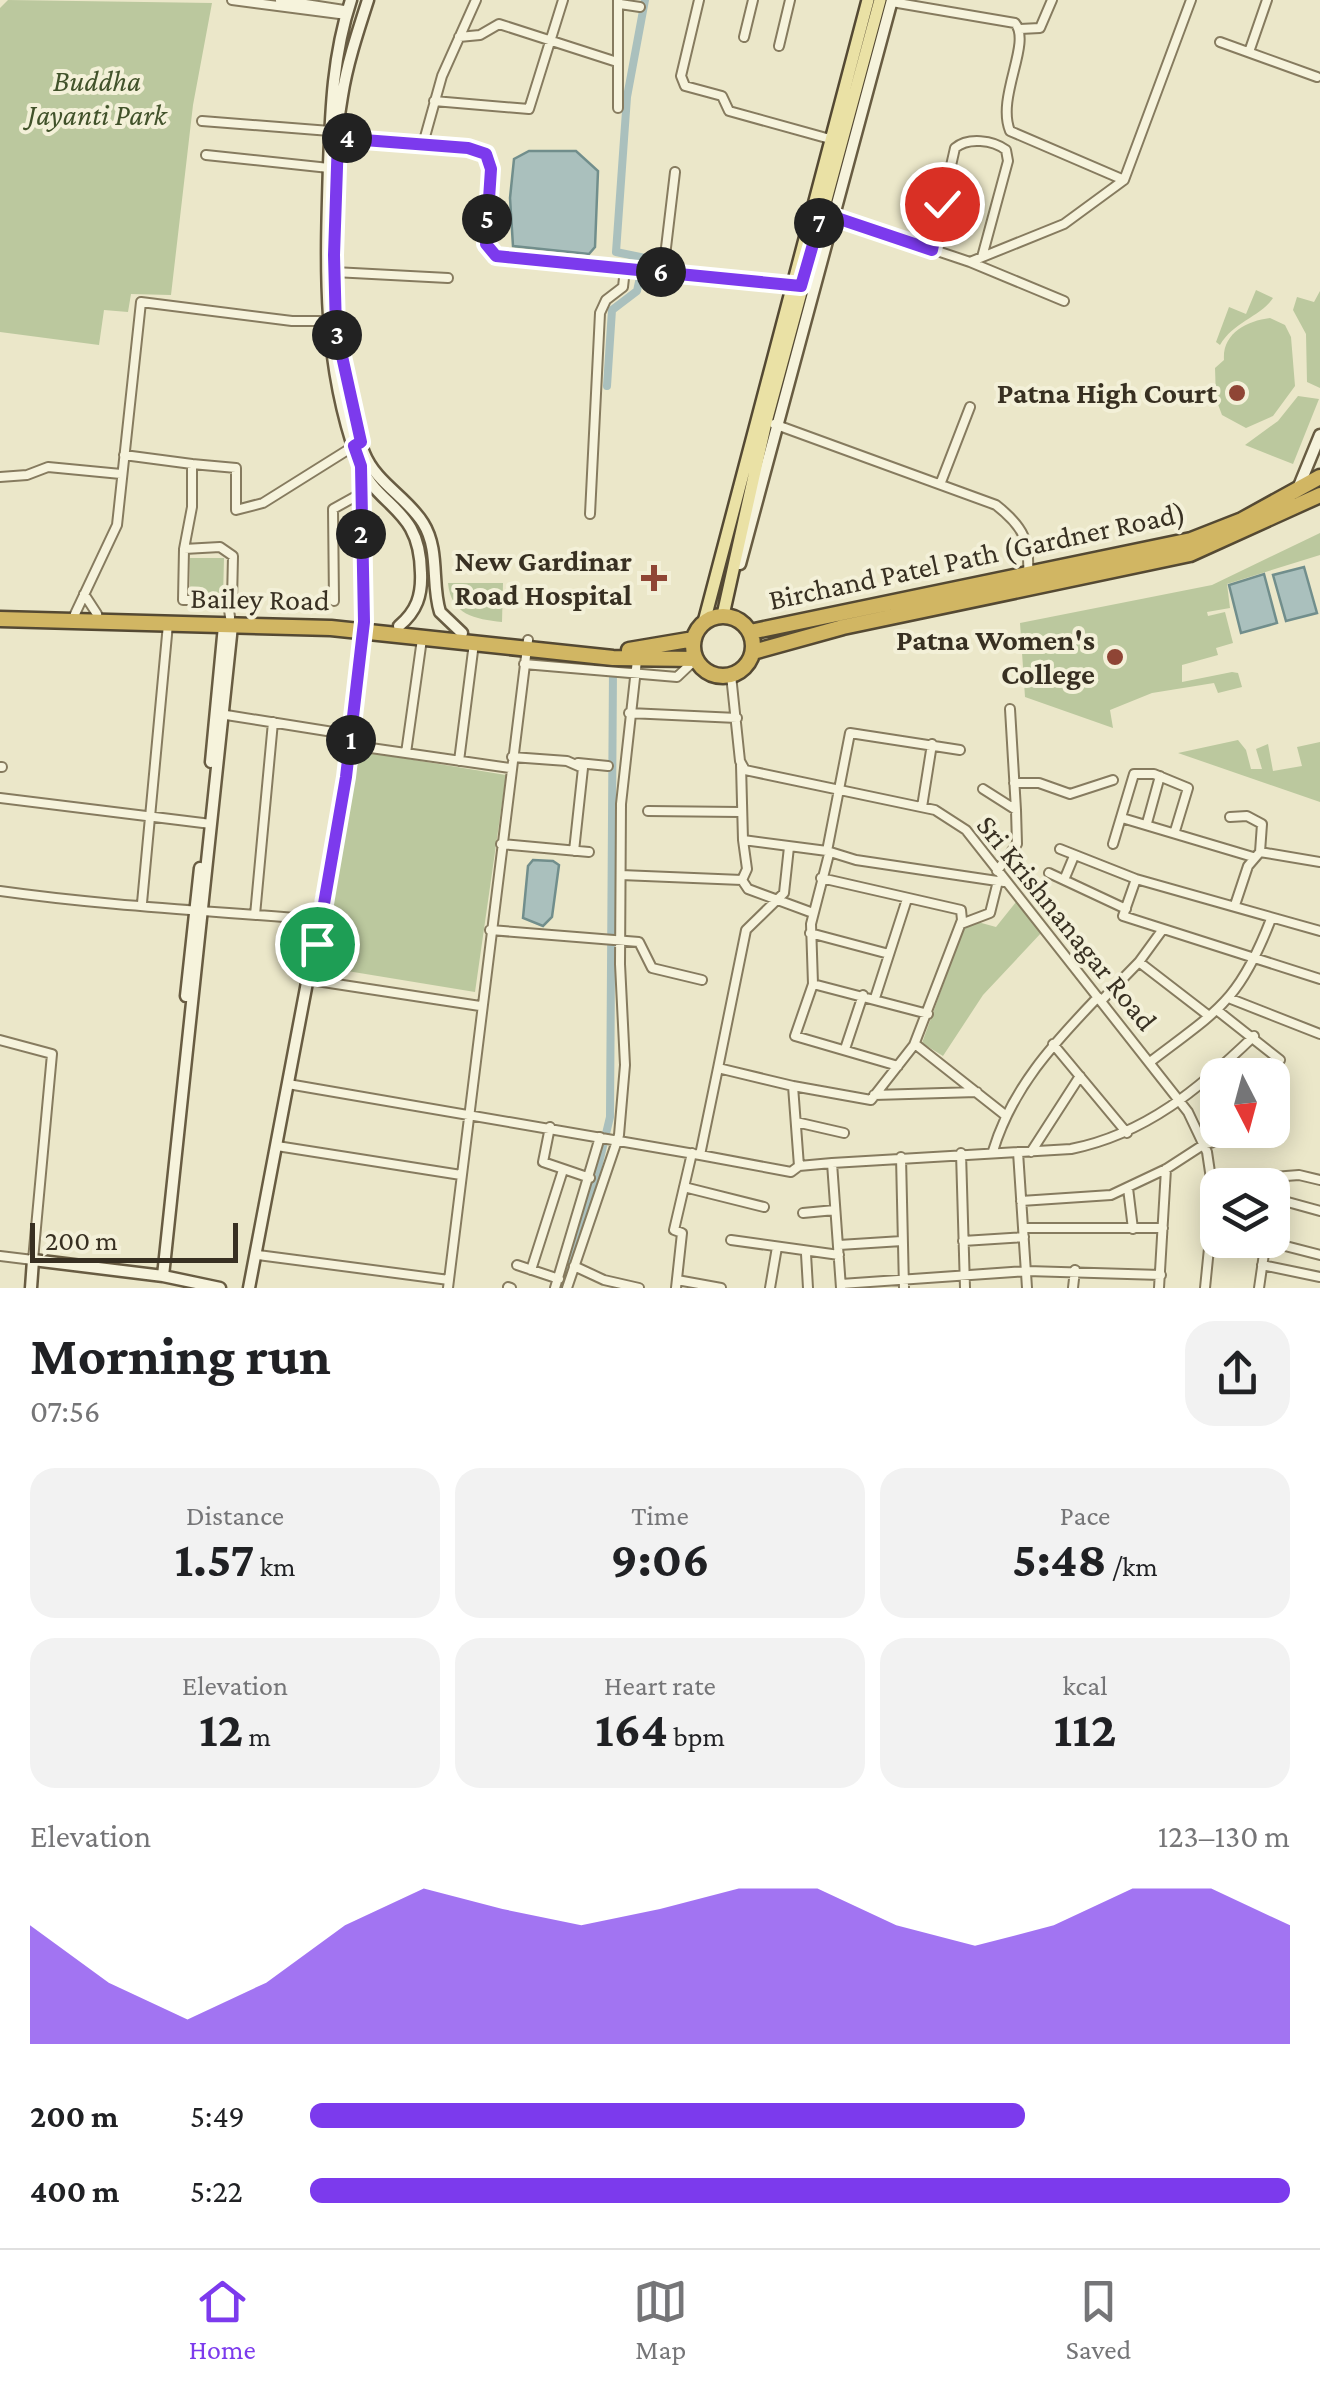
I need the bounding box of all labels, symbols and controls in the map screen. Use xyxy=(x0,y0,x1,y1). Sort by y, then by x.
park label: Buddha Jayanti Park xyxy=(22,64,169,132)
pin: 4 xyxy=(322,113,372,163)
text: 4 xyxy=(339,122,355,153)
pin xyxy=(900,162,985,247)
icon: check xyxy=(915,177,970,232)
pin: 5 xyxy=(462,194,512,244)
pin: 7 xyxy=(794,198,844,248)
text: 5 xyxy=(480,203,494,234)
text: 7 xyxy=(812,207,826,238)
pin: 6 xyxy=(636,247,686,297)
text: 6 xyxy=(653,256,669,287)
pin: 3 xyxy=(312,310,362,360)
text: 3 xyxy=(330,319,344,350)
place label: Patna High Court xyxy=(997,376,1217,409)
marker: Patna High Court xyxy=(1226,382,1248,404)
street label: Birchand Patel Path (Gardner Road) xyxy=(766,495,1188,617)
pin: 2 xyxy=(336,509,386,559)
text: 2 xyxy=(354,518,368,549)
place label: New Gardinar Road Hospital xyxy=(454,544,632,611)
marker: New Gardinar Road Hospital xyxy=(641,565,667,591)
street label: Bailey Road xyxy=(190,581,330,617)
place label: Patna Women's College xyxy=(896,623,1095,690)
marker: Patna Women's College xyxy=(1104,646,1126,668)
pin: 1 xyxy=(326,715,376,765)
text: 1 xyxy=(346,724,356,755)
street label: Sri Krishnanagar Road xyxy=(970,808,1164,1038)
pin xyxy=(275,902,360,987)
icon: arrive xyxy=(290,917,345,972)
north arrow xyxy=(1200,1058,1290,1148)
map controls xyxy=(1200,1058,1290,1258)
button: layers xyxy=(1200,1168,1290,1258)
scale bar xyxy=(30,1218,238,1262)
text: 200 m xyxy=(45,1225,118,1256)
button: share xyxy=(1185,1321,1290,1426)
text: Morning run xyxy=(30,1325,331,1386)
text: 07:56 xyxy=(30,1393,100,1429)
text: Distance xyxy=(186,1500,284,1531)
text: Time xyxy=(631,1500,689,1531)
text: Pace xyxy=(1060,1500,1110,1531)
text: 1.57 xyxy=(174,1531,255,1587)
text: 9:06 xyxy=(611,1531,709,1587)
text: 5:48 xyxy=(1012,1531,1107,1587)
text: km xyxy=(255,1551,296,1582)
text: /km xyxy=(1107,1551,1158,1582)
text: Elevation xyxy=(182,1670,288,1701)
text: Heart rate xyxy=(604,1670,716,1701)
text: kcal xyxy=(1062,1670,1108,1701)
text: 12 xyxy=(199,1701,243,1757)
text: 164 xyxy=(595,1701,668,1757)
text: 112 xyxy=(1054,1701,1116,1757)
text: m xyxy=(243,1721,271,1752)
text: bpm xyxy=(668,1721,725,1752)
text: Elevation xyxy=(30,1818,151,1854)
text: 123–130 m xyxy=(1158,1818,1290,1854)
text: 200 m xyxy=(30,2098,118,2134)
text: 5:49 xyxy=(190,2098,245,2134)
text: 400 m xyxy=(30,2173,119,2209)
text: 5:22 xyxy=(190,2173,243,2209)
tab: Home xyxy=(189,2274,256,2365)
tab: Map xyxy=(633,2274,688,2365)
tab: Saved xyxy=(1066,2274,1131,2365)

